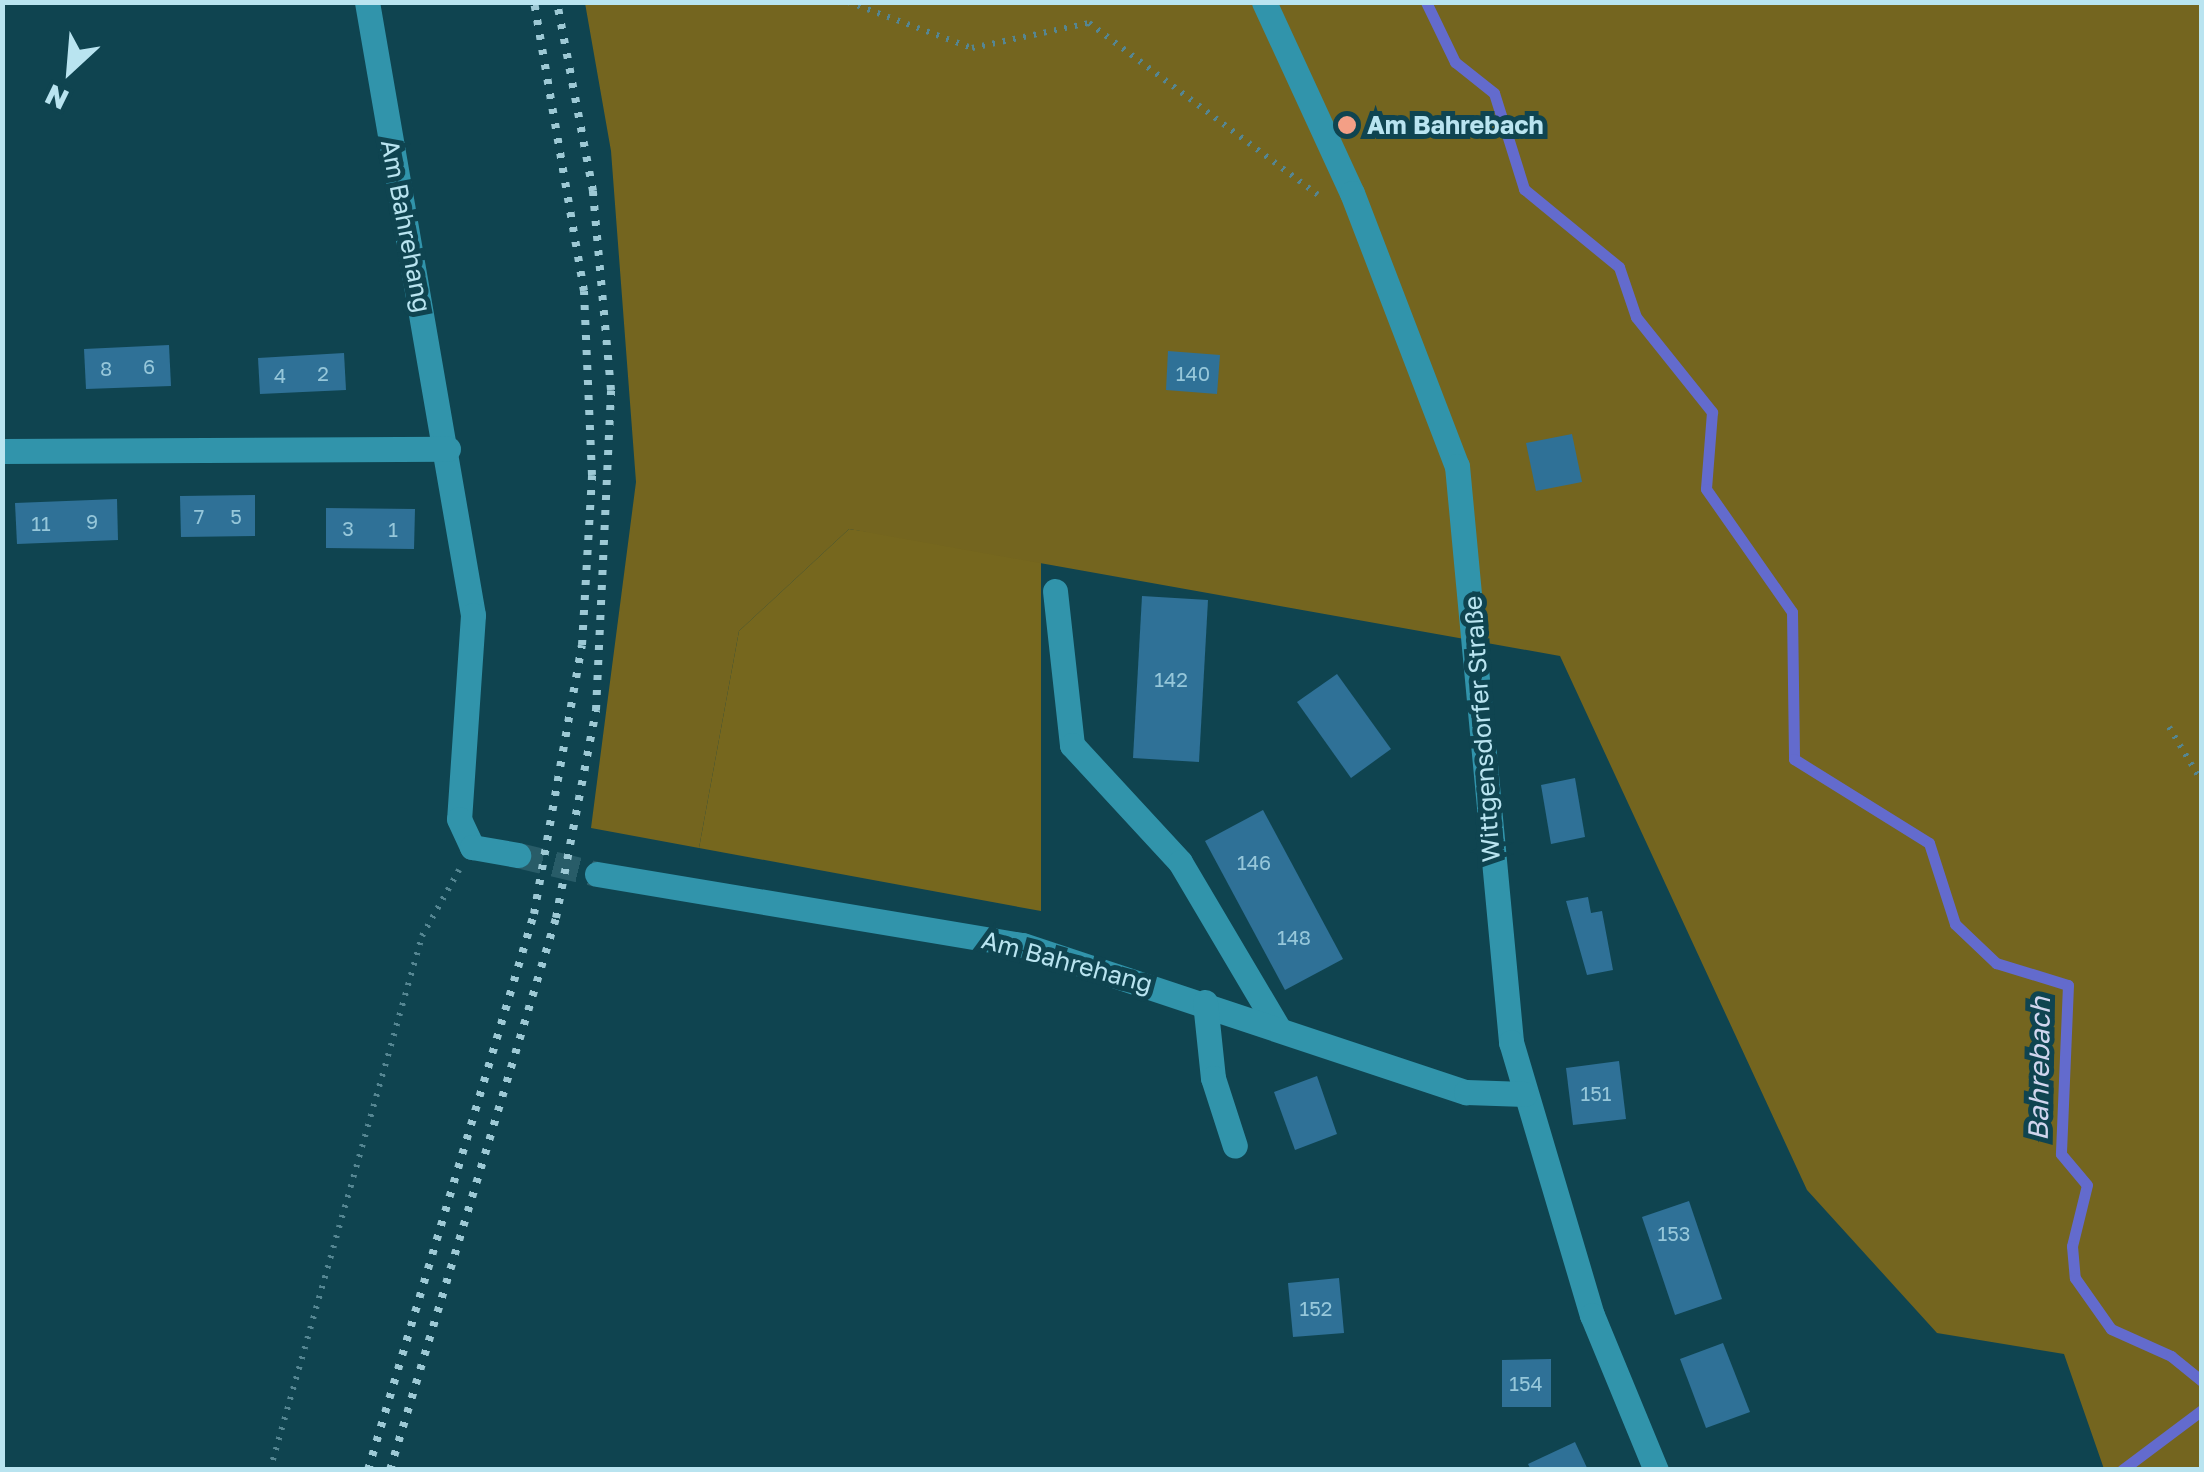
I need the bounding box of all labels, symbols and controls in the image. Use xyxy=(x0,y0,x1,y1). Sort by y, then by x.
north arrow xyxy=(20,20,120,120)
text: N xyxy=(40,78,73,117)
place label: Am Bahrebach xyxy=(1367,110,1544,140)
marker: Am Bahrebach xyxy=(1336,114,1358,136)
street label: Am Bahrehang xyxy=(375,137,437,315)
house number: 6 xyxy=(143,354,155,378)
house number: 8 xyxy=(100,356,112,380)
house number: 2 xyxy=(317,361,329,385)
house number: 140 xyxy=(1176,361,1210,385)
house number: 4 xyxy=(274,363,286,387)
house number: 7 xyxy=(194,504,204,528)
house number: 5 xyxy=(230,504,242,528)
house number: 9 xyxy=(86,509,98,533)
house number: 11 xyxy=(31,511,51,535)
house number: 3 xyxy=(342,516,354,540)
house number: 1 xyxy=(388,517,398,541)
street label: Wittgensdorfer Straße xyxy=(1458,595,1506,863)
house number: 142 xyxy=(1154,667,1188,691)
house number: 146 xyxy=(1237,850,1271,874)
street label: Am Bahrehang xyxy=(978,925,1156,999)
house number: 148 xyxy=(1277,925,1311,949)
water label: Bahrebach xyxy=(2021,997,2057,1141)
house number: 151 xyxy=(1581,1081,1611,1105)
house number: 153 xyxy=(1658,1221,1690,1245)
house number: 152 xyxy=(1300,1296,1332,1320)
house number: 154 xyxy=(1509,1371,1543,1395)

